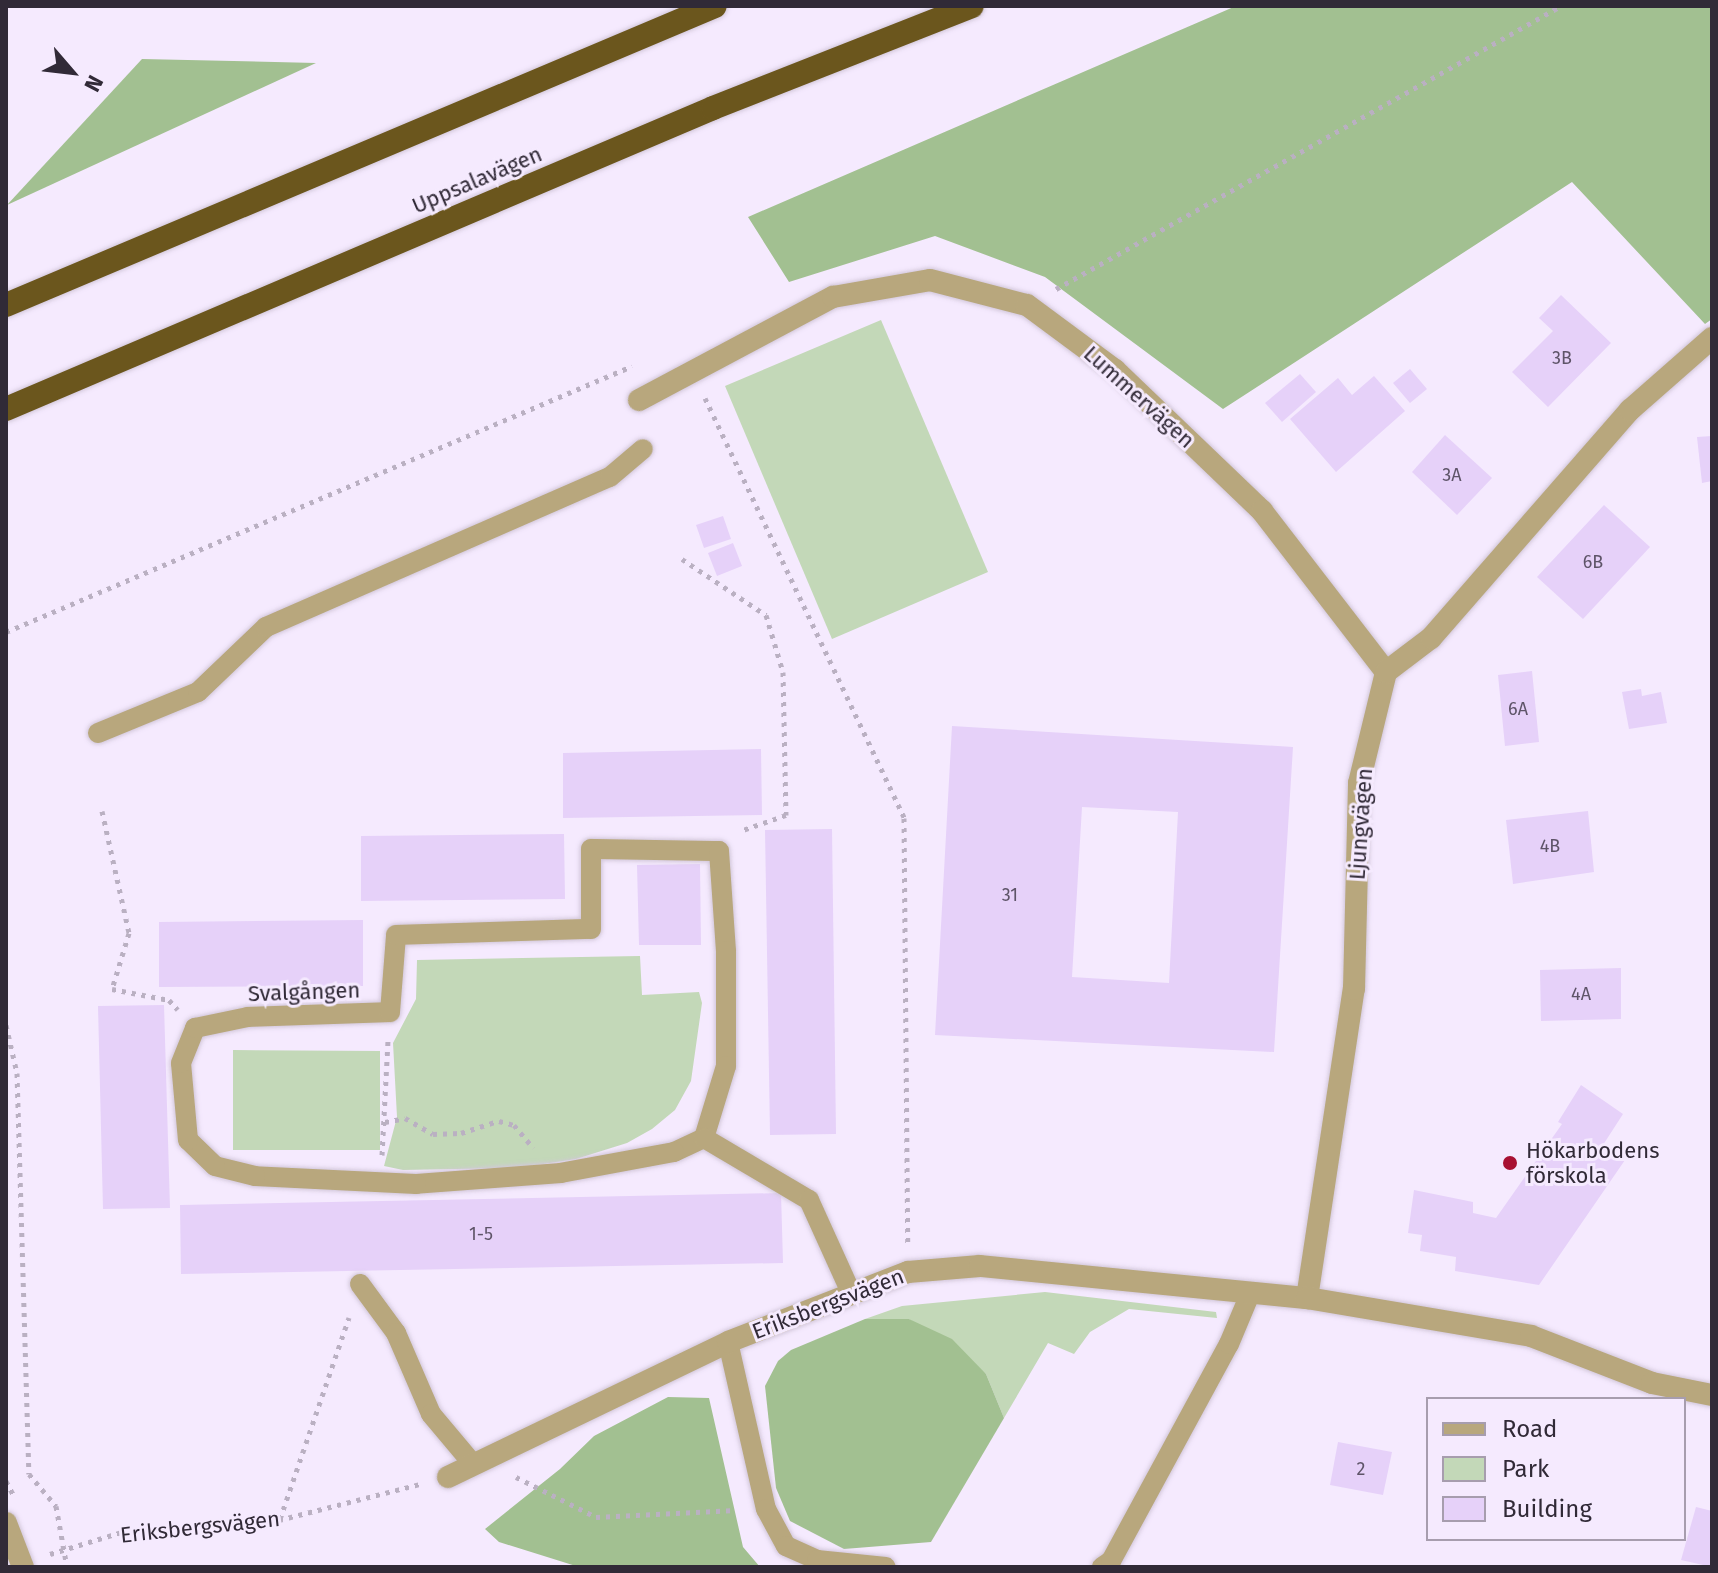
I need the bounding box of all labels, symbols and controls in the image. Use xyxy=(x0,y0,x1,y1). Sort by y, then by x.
north arrow xyxy=(32,32,112,112)
text: N xyxy=(78,71,109,96)
street label: Uppsalavägen xyxy=(408,141,546,219)
street label: Lummervägen xyxy=(1078,340,1200,454)
house number: 3B xyxy=(1552,347,1572,369)
house number: 3A xyxy=(1442,464,1462,486)
house number: 6B xyxy=(1583,551,1603,573)
house number: 6A xyxy=(1508,698,1528,720)
street label: Ljungvägen xyxy=(1344,767,1378,881)
house number: 4B xyxy=(1540,835,1560,857)
house number: 31 xyxy=(1002,884,1018,906)
street label: Svalgången xyxy=(247,977,361,1007)
house number: 4A xyxy=(1571,983,1591,1005)
place label: Hökarbodens förskola xyxy=(1526,1137,1659,1188)
marker: Hökarbodens förskola xyxy=(1501,1154,1519,1172)
house number: 1-5 xyxy=(469,1223,493,1245)
street label: Eriksbergsvägen xyxy=(748,1263,908,1345)
legend xyxy=(1426,1397,1686,1541)
text: Road xyxy=(1502,1415,1557,1443)
text: Park xyxy=(1502,1455,1549,1483)
house number: 2 xyxy=(1357,1458,1365,1480)
text: Building xyxy=(1502,1495,1592,1523)
street label: Eriksbergsvägen xyxy=(119,1505,281,1549)

